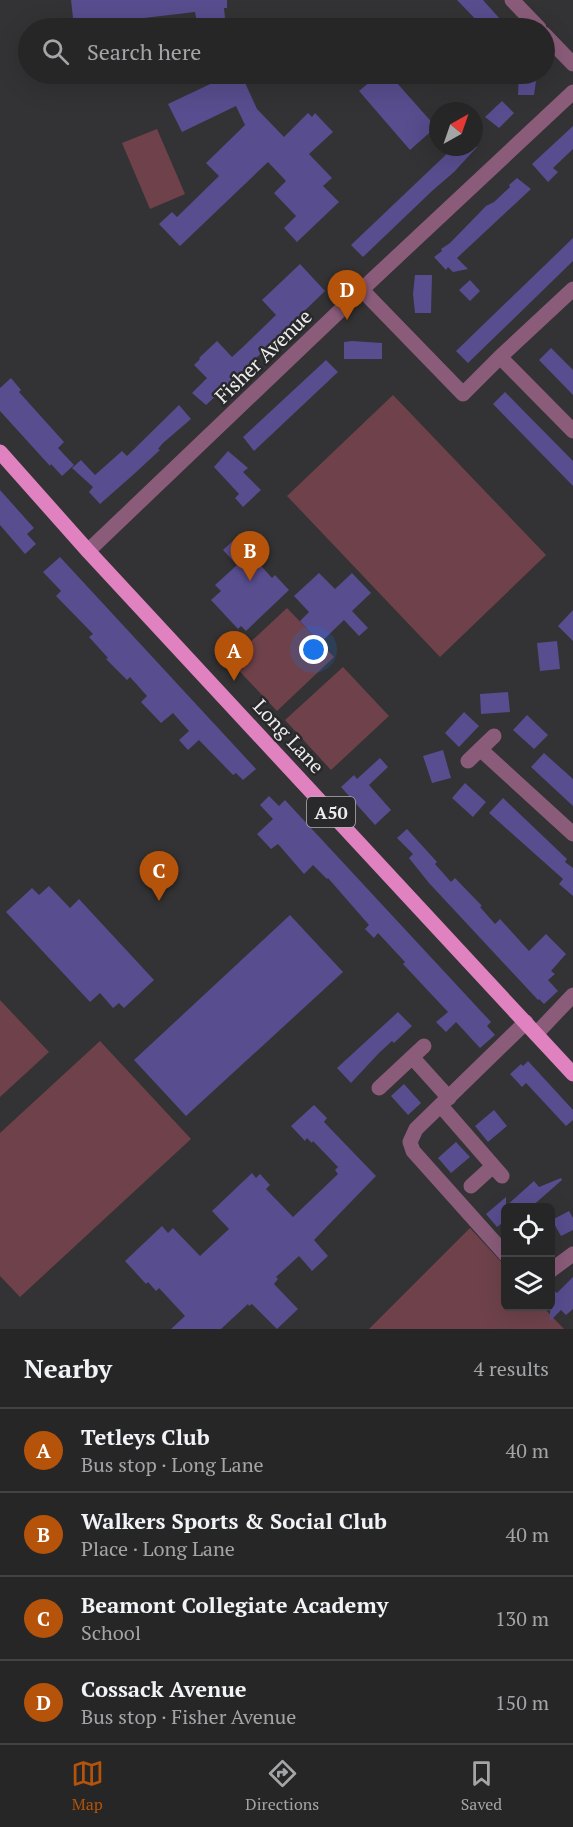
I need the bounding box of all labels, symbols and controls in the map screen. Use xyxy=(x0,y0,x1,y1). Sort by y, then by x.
search box xyxy=(18,18,555,84)
icon: search xyxy=(39,35,72,68)
text: Search here xyxy=(87,37,201,66)
north arrow xyxy=(429,102,483,156)
pin: D xyxy=(328,270,366,320)
street label: Fisher Avenue xyxy=(209,303,317,409)
pin: B xyxy=(230,532,270,581)
pin: A xyxy=(214,632,254,681)
your location xyxy=(299,635,328,664)
street label: Long Lane xyxy=(248,693,330,779)
road number: A50 xyxy=(307,797,355,827)
pin: C xyxy=(140,852,178,901)
map controls xyxy=(501,1203,555,1311)
button: locate xyxy=(501,1203,555,1257)
button: layers xyxy=(501,1257,555,1311)
text: Nearby xyxy=(24,1351,112,1385)
text: 4 results xyxy=(474,1355,549,1382)
text: Tetleys Club xyxy=(81,1422,210,1451)
text: A xyxy=(36,1437,51,1464)
text: 40 m xyxy=(506,1437,549,1464)
text: Bus stop · Long Lane xyxy=(81,1451,264,1478)
text: Walkers Sports & Social Club xyxy=(81,1506,387,1535)
text: B xyxy=(37,1521,50,1548)
text: 40 m xyxy=(506,1521,549,1548)
text: Place · Long Lane xyxy=(81,1535,235,1562)
text: Beamont Collegiate Academy xyxy=(81,1590,388,1619)
text: C xyxy=(37,1605,50,1632)
text: 130 m xyxy=(495,1605,549,1632)
text: School xyxy=(81,1619,141,1646)
text: Cossack Avenue xyxy=(81,1674,247,1703)
text: D xyxy=(36,1689,51,1716)
text: 150 m xyxy=(495,1689,549,1716)
text: Bus stop · Fisher Avenue xyxy=(81,1703,296,1730)
tab: Map xyxy=(71,1757,104,1815)
tab: Directions xyxy=(245,1757,319,1815)
tab: Saved xyxy=(461,1757,502,1815)

